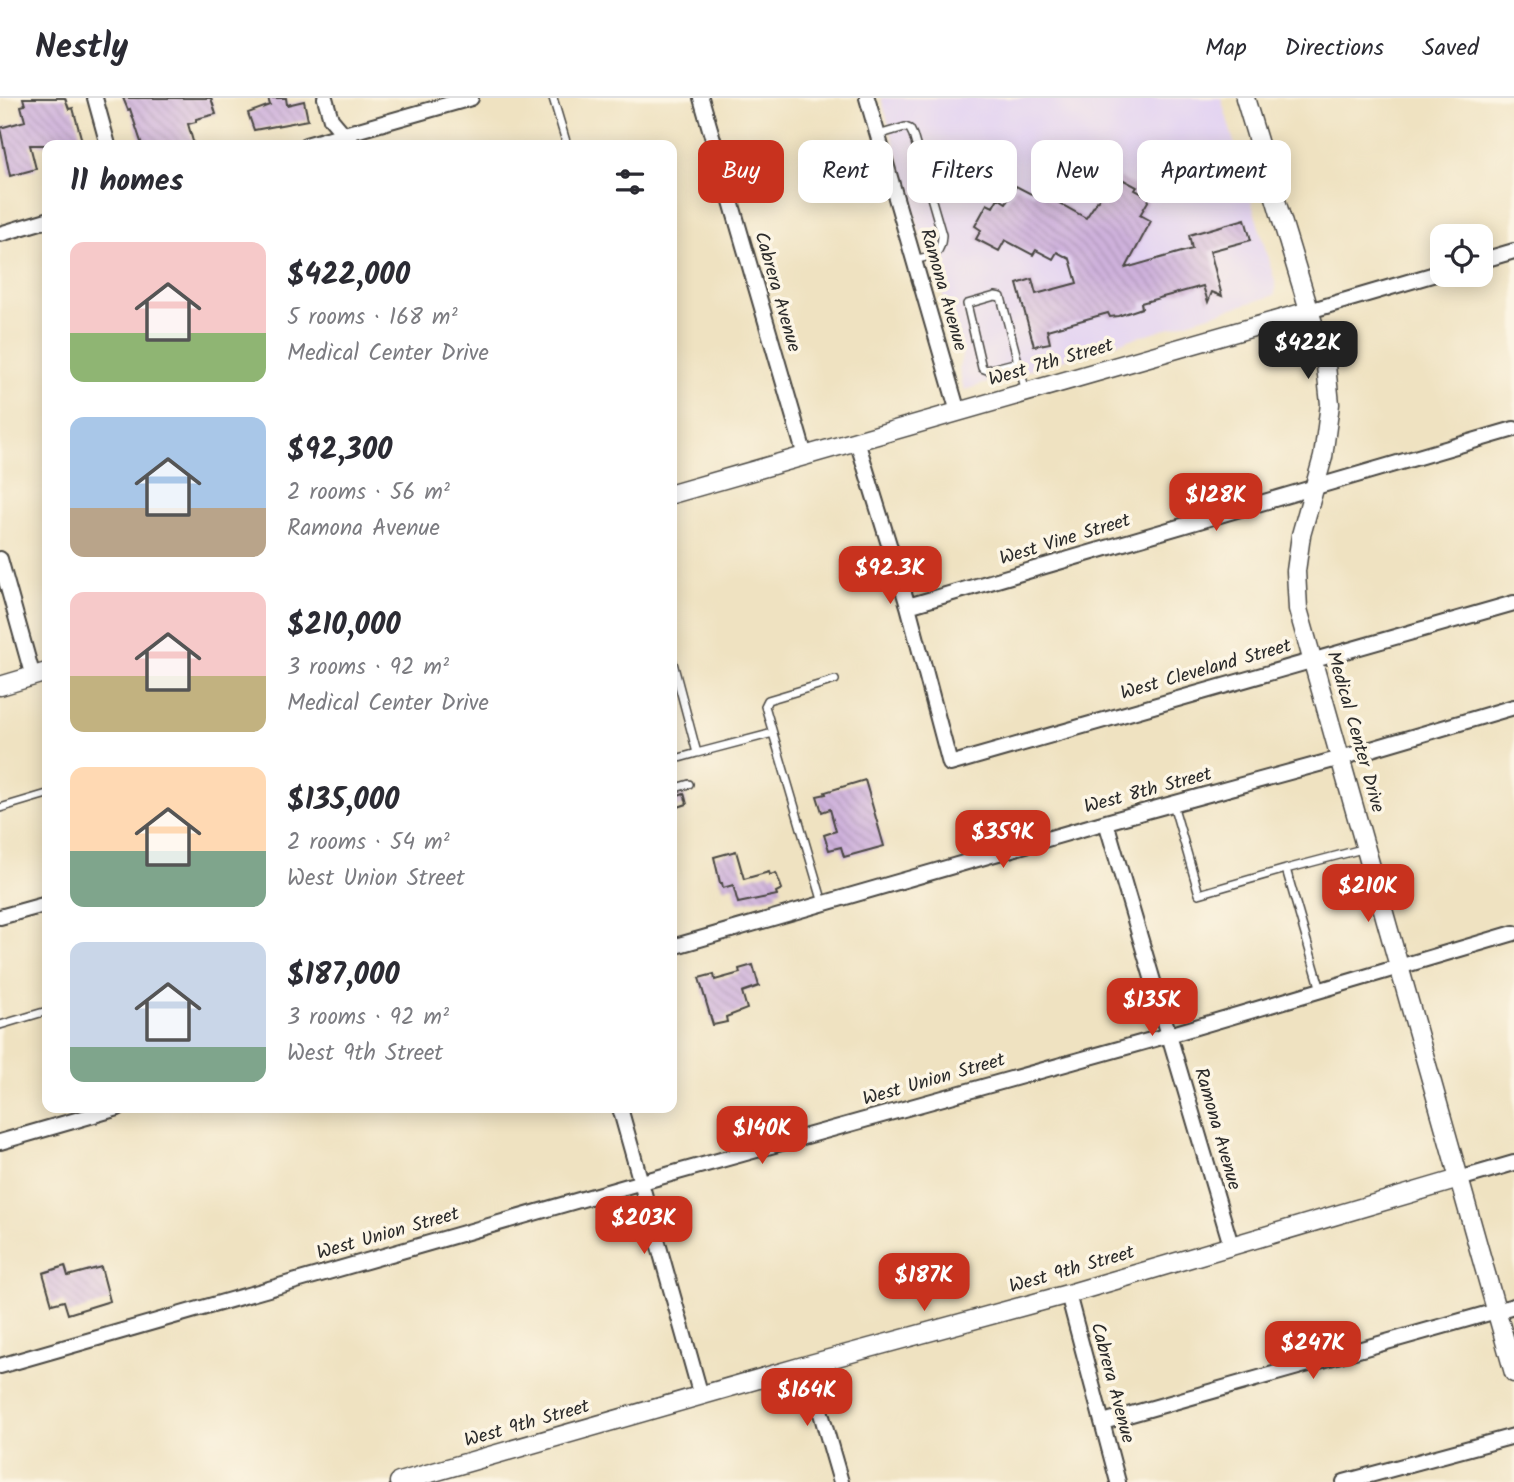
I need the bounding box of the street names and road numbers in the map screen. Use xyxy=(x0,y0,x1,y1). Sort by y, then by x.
street label: Ramona Avenue xyxy=(911,225,975,355)
street label: Cabrera Avenue xyxy=(746,228,809,356)
street label: West 7th Street xyxy=(985,331,1118,395)
street label: West Vine Street xyxy=(996,506,1135,574)
street label: West Cleveland Street xyxy=(1117,631,1296,709)
street label: Medical Center Drive xyxy=(1318,648,1393,817)
street label: West 8th Street xyxy=(1081,759,1216,822)
street label: West Union Street xyxy=(859,1045,1009,1115)
street label: Ramona Avenue xyxy=(1185,1064,1249,1194)
street label: West Union Street xyxy=(313,1199,463,1269)
street label: West 9th Street xyxy=(1006,1238,1139,1302)
street label: Cabrera Avenue xyxy=(1081,1319,1143,1447)
street label: West 9th Street xyxy=(461,1392,594,1456)

